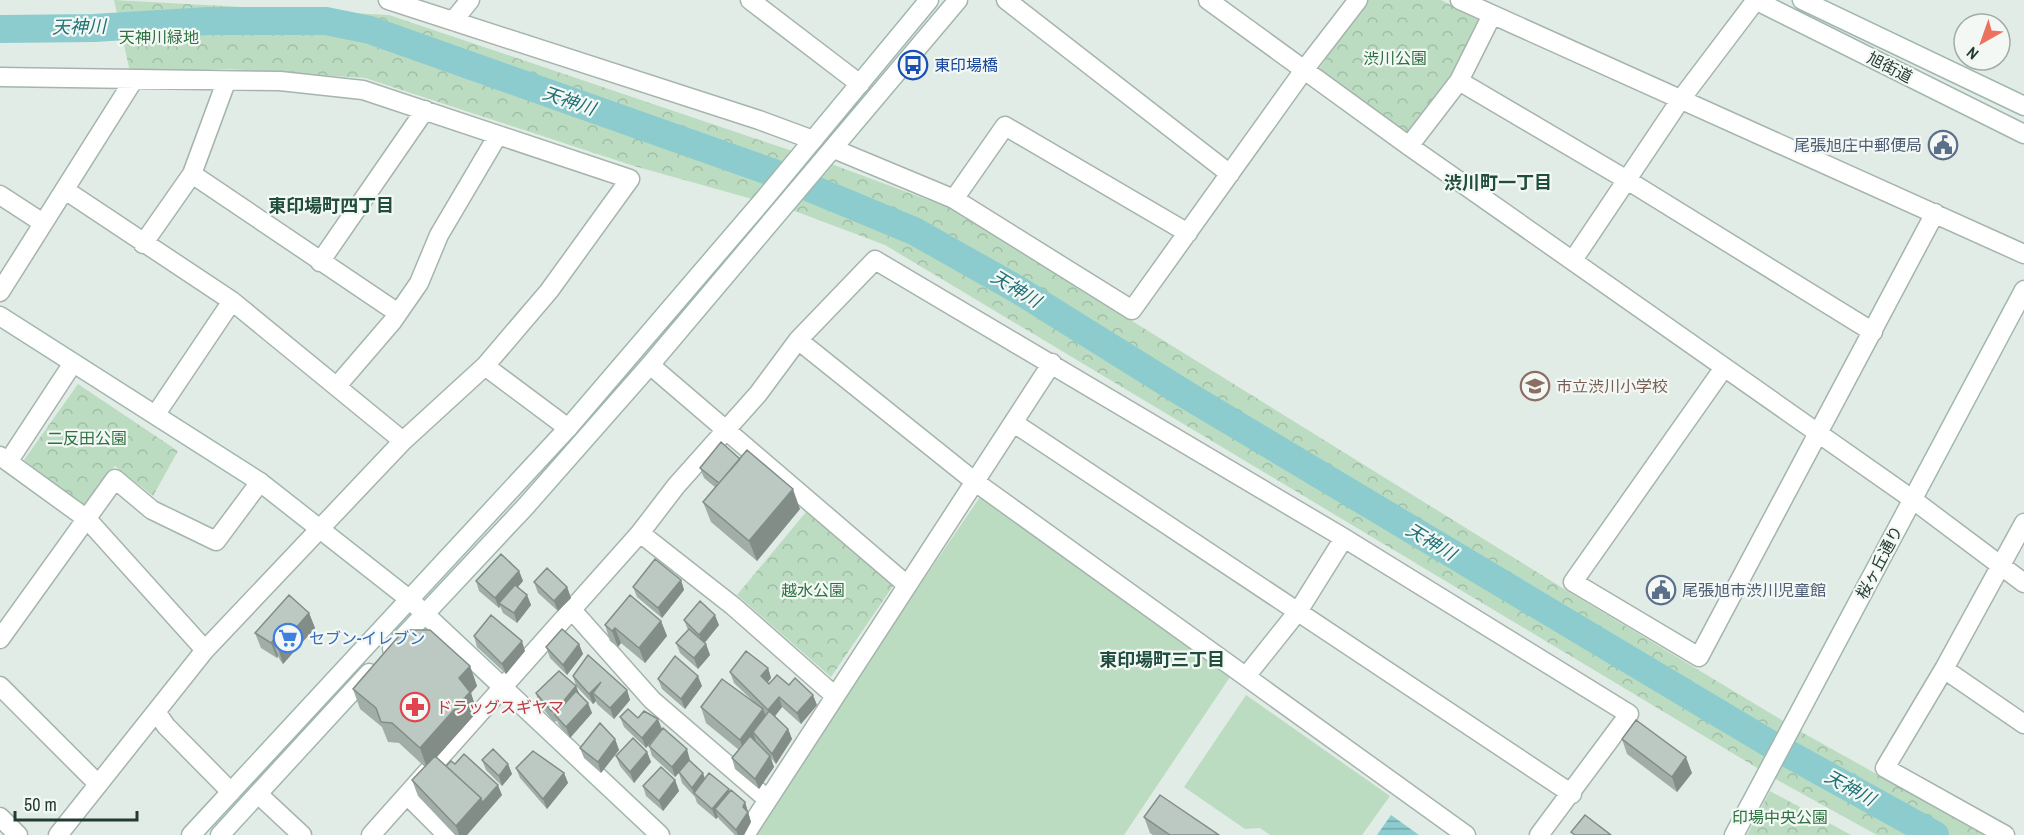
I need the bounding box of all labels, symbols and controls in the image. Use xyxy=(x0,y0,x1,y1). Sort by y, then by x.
north arrow xyxy=(1952,12,2012,72)
water label: 天神川 xyxy=(52,13,108,39)
park label: 天神川緑地 xyxy=(119,26,199,48)
text: N xyxy=(1962,42,1983,65)
street label: 旭街道 xyxy=(1864,46,1916,88)
park label: 渋川公園 xyxy=(1363,47,1427,69)
bus stop icon: 東印場橋 xyxy=(897,49,929,81)
place label: 東印場橋 xyxy=(934,54,998,76)
water label: 天神川 xyxy=(540,80,601,122)
public building icon: 尾張旭庄中郵便局 xyxy=(1927,129,1959,161)
place label: 尾張旭庄中郵便局 xyxy=(1794,134,1922,156)
district label: 渋川町一丁目 xyxy=(1444,170,1552,195)
district label: 東印場町四丁目 xyxy=(268,193,394,218)
water label: 天神川 xyxy=(987,264,1048,314)
school or university icon: 市立渋川小学校 xyxy=(1519,370,1551,402)
place label: 市立渋川小学校 xyxy=(1556,375,1668,397)
park label: 二反田公園 xyxy=(47,427,127,449)
water label: 天神川 xyxy=(1402,517,1463,567)
street label: 桜ヶ丘通り xyxy=(1851,522,1907,602)
public building icon: 尾張旭市渋川児童館 xyxy=(1645,574,1677,606)
park label: 越水公園 xyxy=(781,579,845,601)
place label: 尾張旭市渋川児童館 xyxy=(1682,579,1826,601)
supermarket icon: セブン-イレブン xyxy=(272,622,304,654)
place label: セブン-イレブン xyxy=(309,627,425,649)
district label: 東印場町三丁目 xyxy=(1099,647,1225,672)
pharmacy icon: ドラッグスギヤマ xyxy=(399,691,431,723)
place label: ドラッグスギヤマ xyxy=(436,696,564,718)
water label: 天神川 xyxy=(1821,764,1882,813)
scale bar xyxy=(15,784,136,822)
text: 50 m xyxy=(24,792,57,817)
park label: 印場中央公園 xyxy=(1732,806,1828,828)

